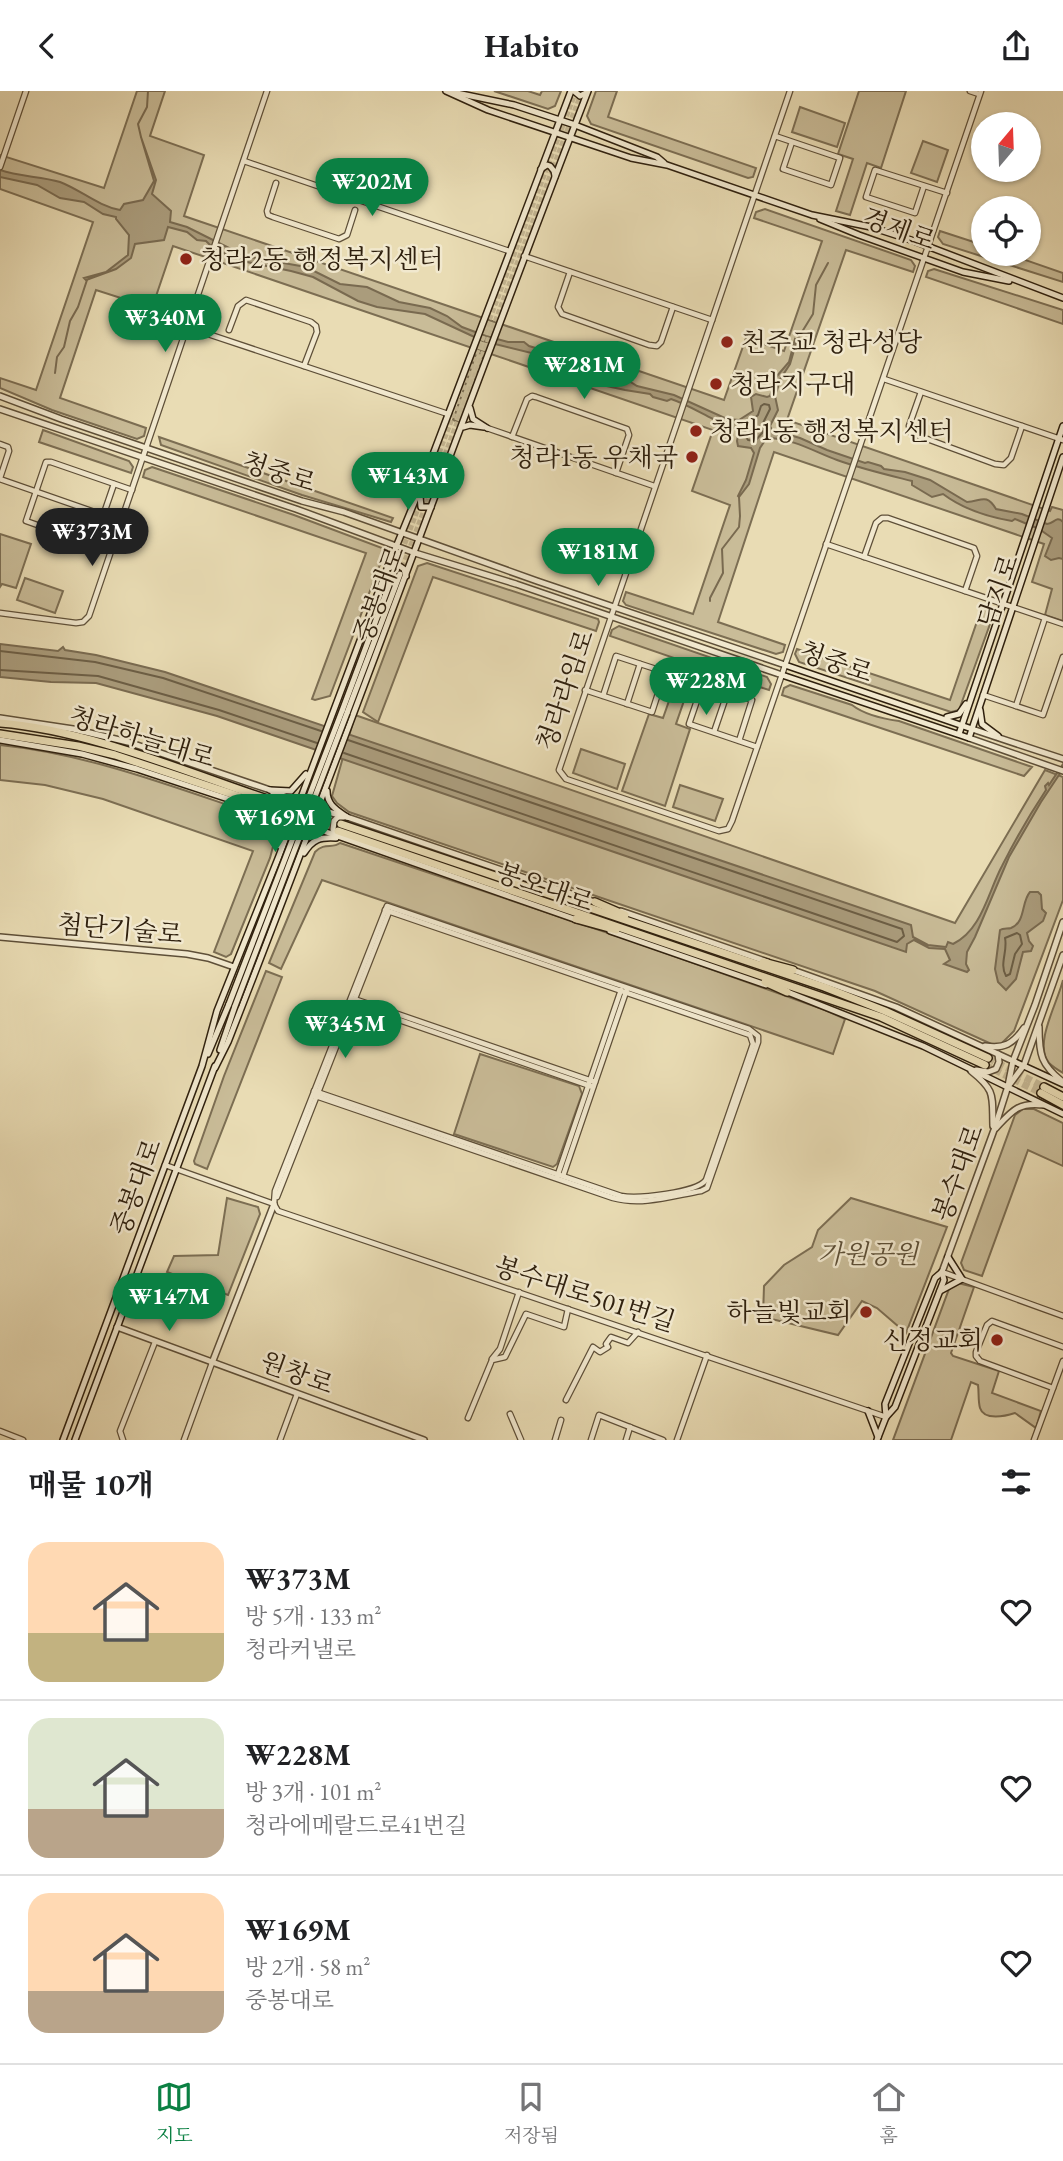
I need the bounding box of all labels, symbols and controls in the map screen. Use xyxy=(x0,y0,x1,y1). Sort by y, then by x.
text: Habito xyxy=(484,25,579,67)
icon: back xyxy=(28,27,66,65)
icon: share xyxy=(997,27,1035,65)
north arrow xyxy=(971,112,1041,182)
map controls xyxy=(971,112,1041,266)
pin: ₩202M xyxy=(323,159,421,218)
text: ₩202M xyxy=(331,166,413,196)
button: locate xyxy=(971,196,1041,266)
street label: 경제로 xyxy=(858,200,940,258)
place label: 청라2동 행정복지센터 xyxy=(200,242,444,276)
marker: 청라2동 행정복지센터 xyxy=(178,251,194,267)
pin: ₩340M xyxy=(116,295,214,354)
text: ₩340M xyxy=(124,302,206,332)
place label: 천주교 청라성당 xyxy=(741,325,922,359)
marker: 천주교 청라성당 xyxy=(719,334,735,350)
pin: ₩281M xyxy=(535,341,633,401)
text: ₩281M xyxy=(543,349,625,379)
place label: 청라지구대 xyxy=(730,367,856,401)
marker: 청라지구대 xyxy=(708,376,724,392)
place label: 청라1동 행정복지센터 xyxy=(710,414,954,448)
marker: 청라1동 행정복지센터 xyxy=(688,423,704,439)
place label: 청라1동 우채국 xyxy=(510,440,678,474)
street label: 청중로 xyxy=(238,444,320,500)
marker: 청라1동 우채국 xyxy=(684,449,700,465)
pin: ₩143M xyxy=(359,453,457,512)
text: ₩143M xyxy=(367,460,449,490)
pin: ₩373M xyxy=(43,509,141,568)
text: ₩373M xyxy=(51,516,133,546)
pin: ₩181M xyxy=(549,529,647,588)
text: ₩181M xyxy=(557,536,639,566)
street label: 중봉대로 xyxy=(346,541,412,647)
street label: 담지로 xyxy=(970,550,1026,632)
street label: 청라라임로 xyxy=(528,625,602,755)
street label: 청중로 xyxy=(795,634,877,690)
pin: ₩228M xyxy=(657,657,755,717)
text: ₩228M xyxy=(665,665,747,695)
street label: 청라하늘대로 xyxy=(65,699,219,775)
pin: ₩169M xyxy=(226,795,324,854)
text: ₩169M xyxy=(234,802,316,832)
street label: 봉오대로 xyxy=(492,855,598,919)
street label: 첨단기술로 xyxy=(56,907,184,951)
pin: ₩345M xyxy=(296,1000,394,1060)
text: ₩345M xyxy=(304,1008,386,1038)
street label: 봉수대로 xyxy=(925,1120,991,1226)
street label: 중봉대로 xyxy=(103,1134,169,1240)
park label: 가원공원 xyxy=(818,1237,920,1271)
street label: 봉수대로501번길 xyxy=(490,1249,680,1339)
pin: ₩147M xyxy=(120,1273,218,1333)
text: ₩147M xyxy=(128,1281,210,1311)
place label: 하늘빛교회 xyxy=(726,1295,852,1329)
marker: 하늘빛교회 xyxy=(858,1304,874,1320)
place label: 신정교회 xyxy=(883,1323,983,1357)
marker: 신정교회 xyxy=(989,1332,1005,1348)
street label: 원창로 xyxy=(256,1344,338,1402)
icon: filters xyxy=(997,1463,1035,1501)
text: 매물 10개 xyxy=(28,1465,154,1504)
text: ₩373M xyxy=(245,1559,351,1598)
icon: home xyxy=(84,1570,168,1654)
icon: heart xyxy=(997,1593,1035,1631)
text: 방 5개 · 133 m² xyxy=(245,1601,381,1631)
text: 청라커낼로 xyxy=(245,1634,356,1664)
text: ₩228M xyxy=(245,1735,351,1774)
icon: home xyxy=(84,1746,168,1830)
icon: heart xyxy=(997,1769,1035,1807)
text: 방 3개 · 101 m² xyxy=(245,1777,381,1807)
text: 청라에메랄드로41번길 xyxy=(245,1810,467,1840)
text: ₩169M xyxy=(245,1910,351,1949)
icon: home xyxy=(84,1921,168,2005)
icon: heart xyxy=(997,1944,1035,1982)
text: 방 2개 · 58 m² xyxy=(245,1952,370,1982)
text: 중봉대로 xyxy=(245,1985,334,2015)
tab: 지도 xyxy=(155,2078,193,2148)
tab: 저장됨 xyxy=(504,2078,559,2148)
tab: 홈 xyxy=(870,2078,908,2148)

